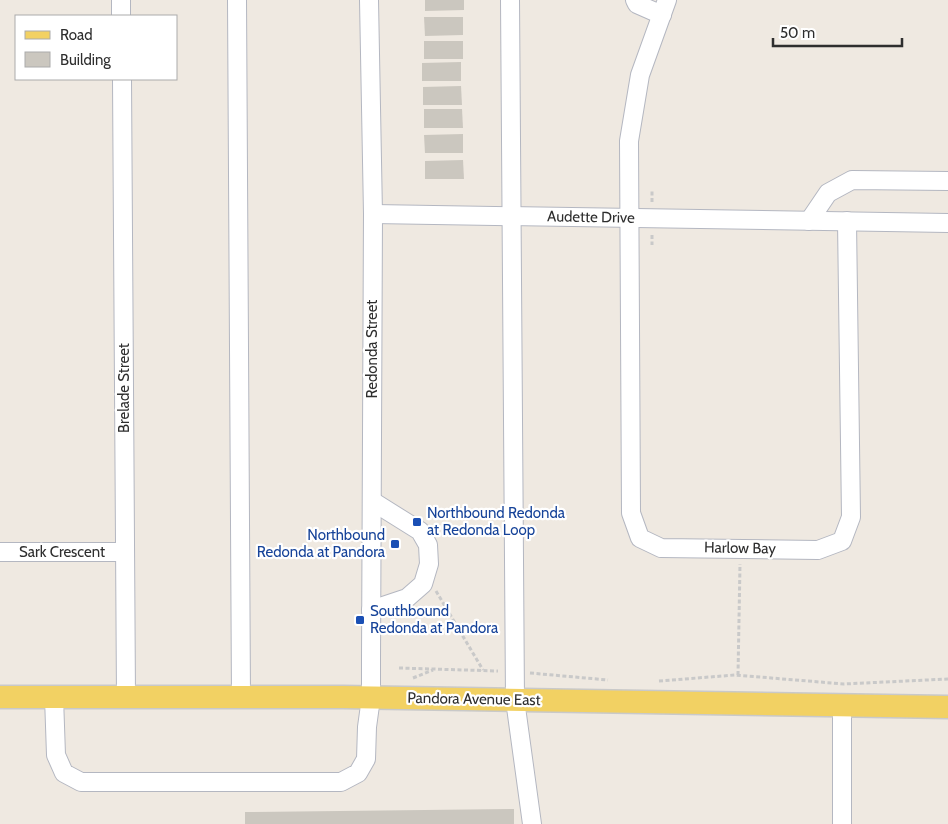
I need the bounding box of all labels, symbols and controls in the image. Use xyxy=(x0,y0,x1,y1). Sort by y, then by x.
legend xyxy=(15,15,178,80)
scale bar xyxy=(773,15,902,47)
text: 50 m xyxy=(780,24,815,42)
text: Road xyxy=(60,26,93,44)
text: Building xyxy=(60,51,111,69)
street label: Audette Drive xyxy=(547,207,635,227)
street label: Redonda Street xyxy=(363,300,381,398)
street label: Brelade Street xyxy=(115,343,133,433)
place label: Northbound Redonda at Redonda Loop xyxy=(427,504,566,539)
marker: Northbound Redonda at Redonda Loop xyxy=(411,516,423,528)
place label: Northbound Redonda at Pandora xyxy=(257,526,386,561)
marker: Northbound Redonda at Pandora xyxy=(389,538,401,550)
street label: Harlow Bay xyxy=(704,538,776,558)
street label: Sark Crescent xyxy=(19,543,105,561)
place label: Southbound Redonda at Pandora xyxy=(370,602,499,637)
marker: Southbound Redonda at Pandora xyxy=(354,614,366,626)
street label: Pandora Avenue East xyxy=(407,689,541,709)

